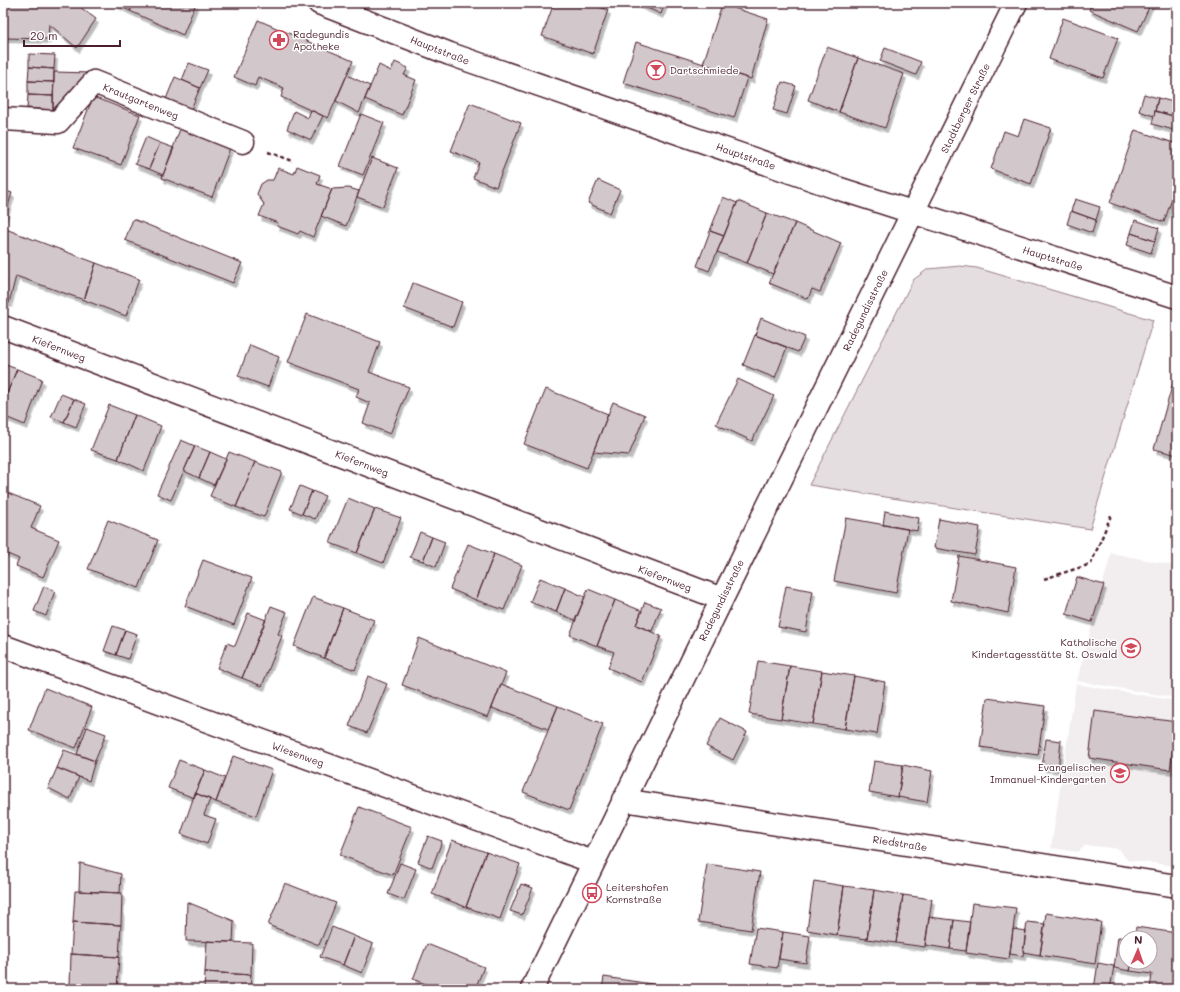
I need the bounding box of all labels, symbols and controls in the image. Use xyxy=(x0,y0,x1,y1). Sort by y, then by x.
scale bar xyxy=(24,22,120,48)
text: 20 m xyxy=(30,27,58,43)
place label: Radegundis Apotheke xyxy=(293,27,349,53)
pharmacy icon: Radegundis Apotheke xyxy=(268,29,290,51)
street label: Hauptstraße xyxy=(408,32,472,68)
bar icon: Dartschmiede xyxy=(645,59,667,81)
street label: Stadtberger Straße xyxy=(937,61,993,155)
place label: Dartschmiede xyxy=(670,63,739,77)
street label: Krautgartenweg xyxy=(101,80,181,123)
street label: Hauptstraße xyxy=(714,139,778,173)
street label: Hauptstraße xyxy=(1021,242,1085,274)
street label: Radegundisstraße xyxy=(839,267,891,353)
street label: Kiefernweg xyxy=(30,331,88,365)
street label: Kiefernweg xyxy=(333,446,391,480)
street label: Radegundisstraße xyxy=(695,557,747,643)
street label: Kiefernweg xyxy=(636,561,694,595)
place label: Katholische Kindertagesstätte St. Oswald xyxy=(972,635,1117,661)
school or university icon: Katholische Kindertagesstätte St. Oswald xyxy=(1120,637,1142,659)
street label: Wiesenweg xyxy=(270,738,326,770)
place label: Evangelischer Immanuel-Kindergarten xyxy=(990,760,1106,786)
school or university icon: Evangelischer Immanuel-Kindergarten xyxy=(1109,762,1131,784)
street label: Riedstraße xyxy=(872,832,928,854)
place label: Leitershofen Kornstraße xyxy=(606,880,668,906)
bus stop icon: Leitershofen Kornstraße xyxy=(581,882,603,904)
north arrow xyxy=(1118,930,1158,970)
text: N xyxy=(1134,932,1143,947)

